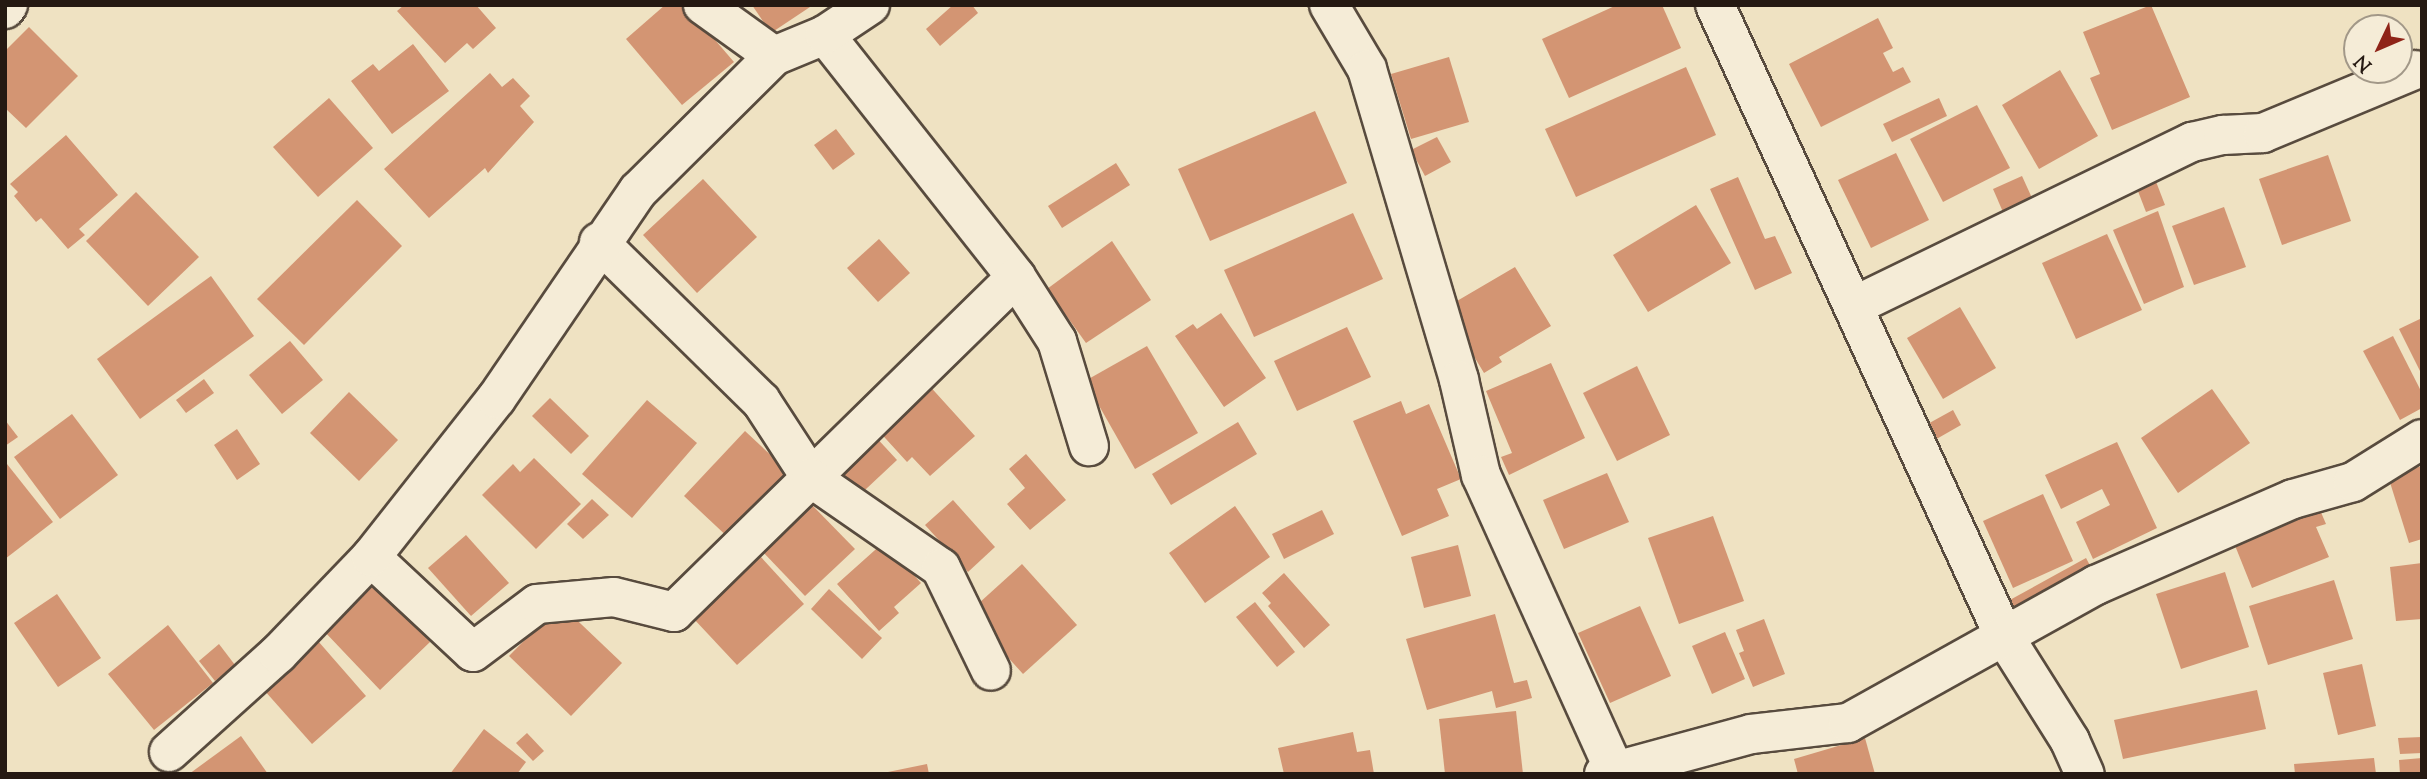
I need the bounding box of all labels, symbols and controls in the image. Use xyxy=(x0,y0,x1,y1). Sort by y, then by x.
north arrow xyxy=(2343,14,2413,84)
text: N xyxy=(2349,48,2379,77)

